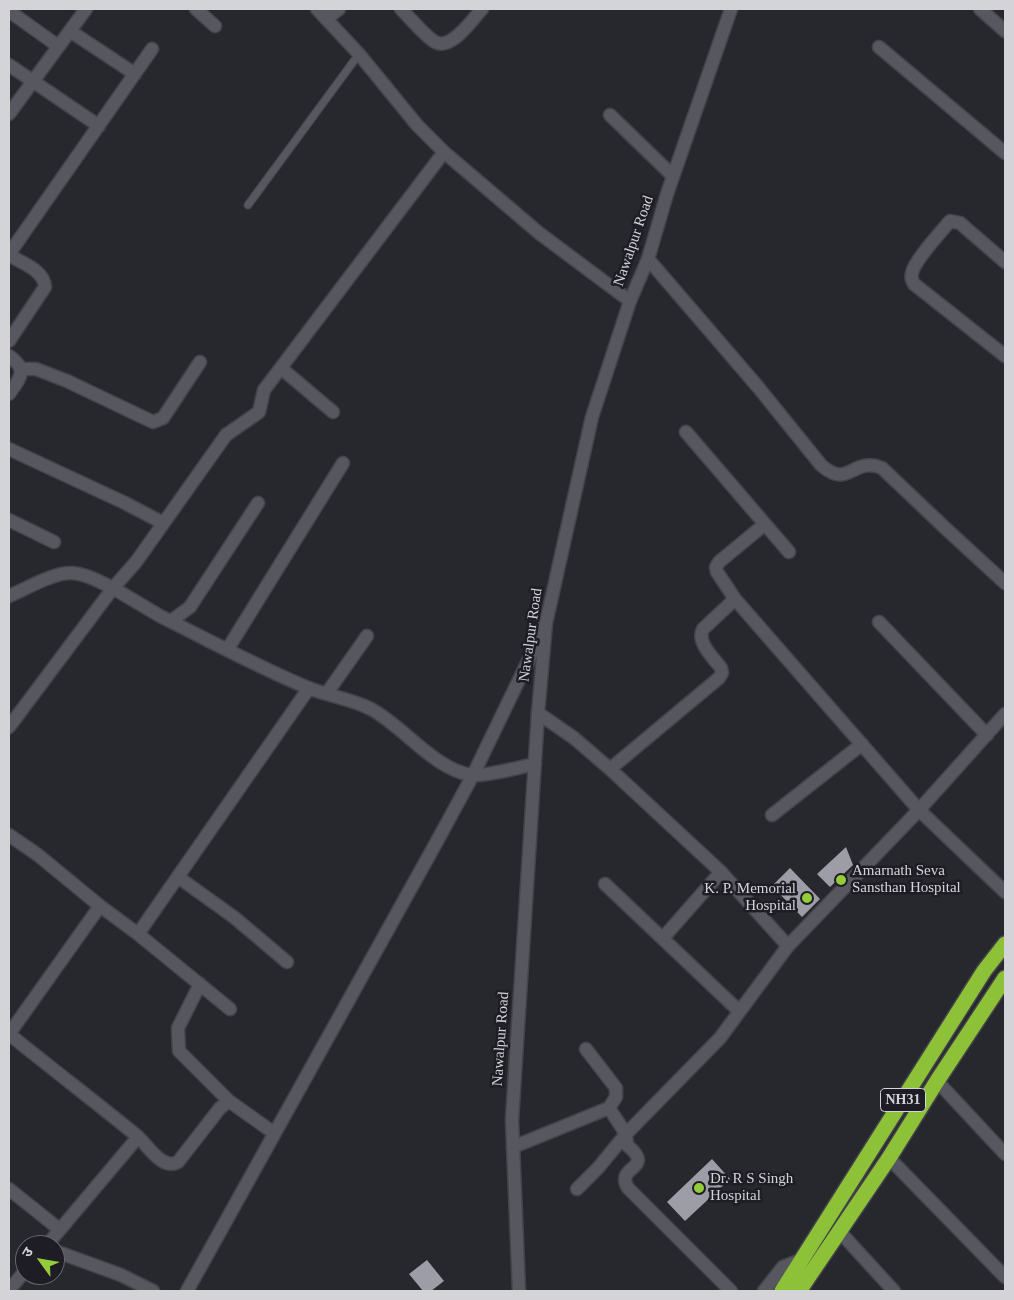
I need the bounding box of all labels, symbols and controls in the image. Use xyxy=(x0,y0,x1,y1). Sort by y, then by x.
street label: Nawalpur Road xyxy=(610,193,658,289)
street label: Nawalpur Road xyxy=(516,587,546,683)
place label: Amarnath Seva Sansthan Hospital xyxy=(852,862,961,897)
marker: Amarnath Seva Sansthan Hospital xyxy=(834,873,848,887)
place label: K. P. Memorial Hospital xyxy=(704,880,796,915)
marker: K. P. Memorial Hospital xyxy=(800,891,814,905)
street label: Nawalpur Road xyxy=(489,991,513,1087)
road number: NH31 xyxy=(880,1088,926,1112)
place label: Dr. R S Singh Hospital xyxy=(710,1170,793,1205)
marker: Dr. R S Singh Hospital xyxy=(692,1181,706,1195)
north arrow xyxy=(15,1235,65,1285)
text: उ xyxy=(19,1245,36,1260)

